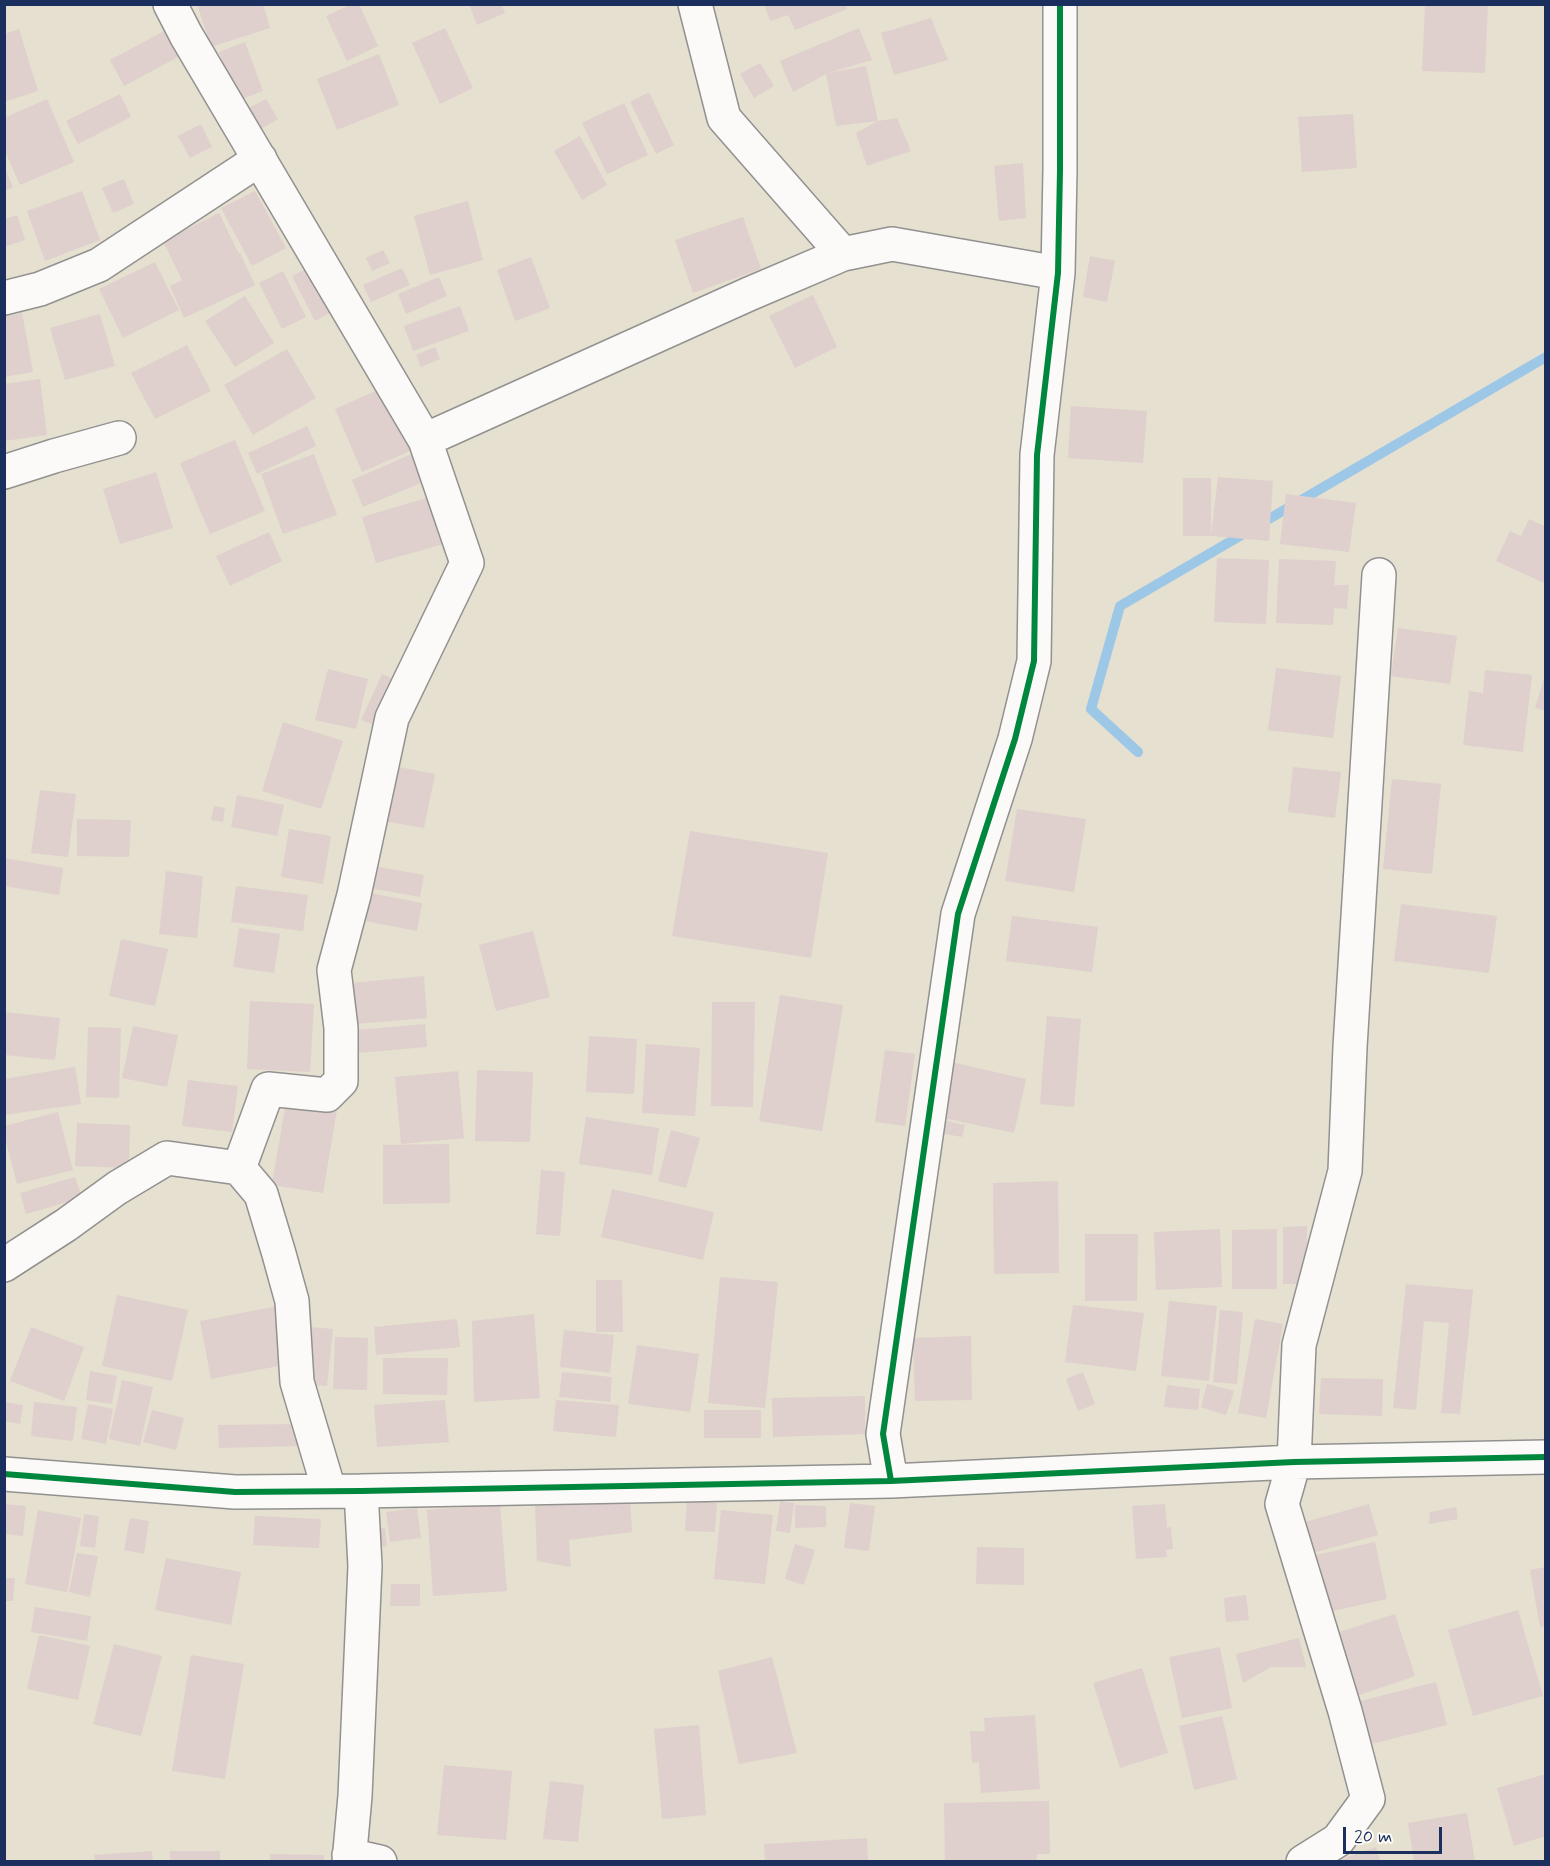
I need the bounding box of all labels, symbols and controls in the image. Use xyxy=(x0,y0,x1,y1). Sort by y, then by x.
scale bar xyxy=(1346,1815,1445,1853)
text: 20 m xyxy=(1354,1825,1392,1849)

